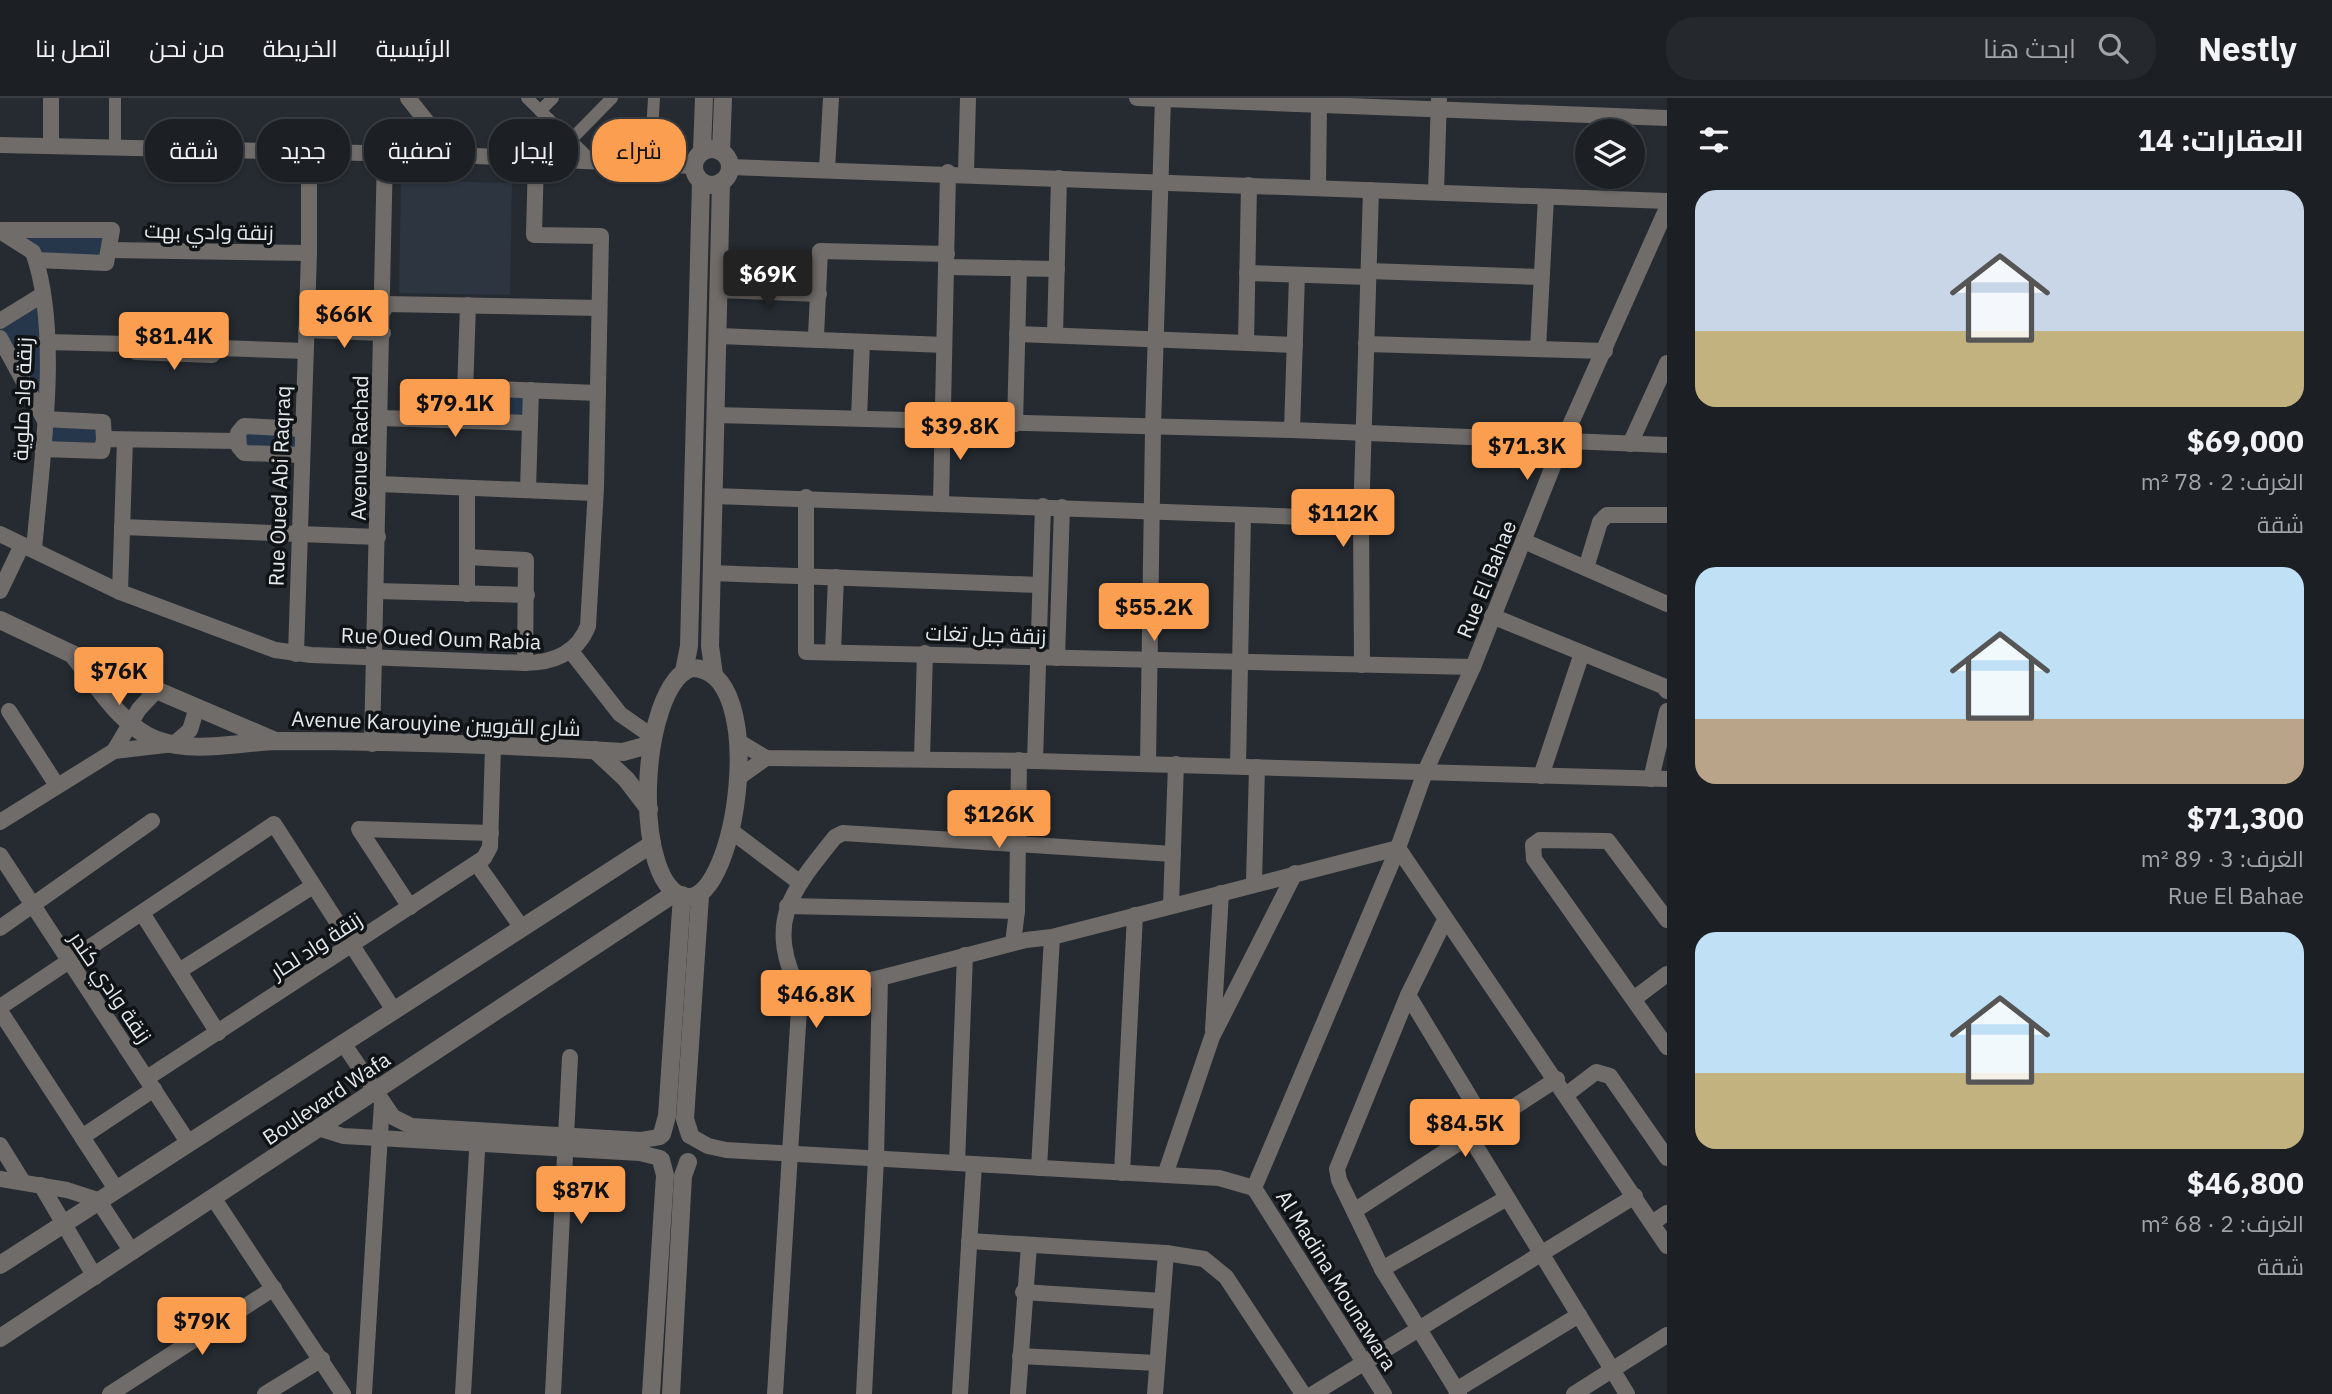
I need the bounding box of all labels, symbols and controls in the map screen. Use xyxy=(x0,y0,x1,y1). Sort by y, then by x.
search box xyxy=(1666,17,2156,80)
text: Nestly xyxy=(2198,27,2297,70)
icon: search xyxy=(2094,29,2132,67)
text: ابحث هنا xyxy=(1983,31,2076,65)
text: اتصل بنا xyxy=(35,32,111,64)
text: من نحن xyxy=(149,32,225,64)
text: الخريطة xyxy=(263,32,338,64)
text: الرئيسية xyxy=(376,32,451,64)
chip: شقة xyxy=(145,119,243,182)
chip: جديد xyxy=(257,119,350,182)
chip: تصفية xyxy=(364,119,475,182)
chip: إيجار xyxy=(489,119,578,182)
chip: شراء xyxy=(592,119,686,182)
map controls xyxy=(1575,119,1645,189)
button: layers xyxy=(1575,119,1645,189)
text: العقارات: 14 xyxy=(2138,120,2304,159)
icon: filters xyxy=(1695,121,1733,159)
street label: زنقة وادي بهت xyxy=(144,216,274,249)
icon: home xyxy=(1937,235,2063,361)
pin: $69K xyxy=(727,250,809,310)
text: $69K xyxy=(739,258,797,288)
pin: $66K xyxy=(303,290,385,350)
text: $66K xyxy=(315,298,373,328)
pin: $81.4K xyxy=(117,313,231,372)
text: $81.4K xyxy=(135,320,213,350)
street label: زنقة واد ملوية xyxy=(6,337,38,461)
street label: Avenue Rachad xyxy=(344,375,374,521)
pin: $79.1K xyxy=(398,380,512,439)
street label: Rue Oued Abi Raqraq xyxy=(262,385,296,587)
text: $79.1K xyxy=(416,387,494,417)
pin: $39.8K xyxy=(903,402,1017,462)
text: $39.8K xyxy=(921,410,999,440)
text: $69,000 xyxy=(2187,421,2304,460)
pin: $71.3K xyxy=(1470,422,1584,482)
text: $71.3K xyxy=(1488,430,1566,460)
text: الغرف: 2 · 78 m² xyxy=(2141,466,2304,496)
pin: $112K xyxy=(1294,490,1392,549)
text: $112K xyxy=(1307,497,1379,527)
text: شقة xyxy=(2257,509,2304,539)
street label: Rue El Bahae xyxy=(1450,516,1522,642)
pin: $55.2K xyxy=(1097,584,1211,643)
text: $55.2K xyxy=(1115,591,1193,621)
icon: home xyxy=(1937,613,2063,739)
street label: زنقة جبل تغات xyxy=(925,618,1047,650)
street label: Rue Oued Oum Rabia xyxy=(340,621,542,655)
pin: $76K xyxy=(78,648,160,707)
text: $76K xyxy=(90,655,148,685)
street label: Avenue Karouyine شارع القرويين xyxy=(291,704,581,743)
pin: $126K xyxy=(950,790,1048,850)
text: $126K xyxy=(963,798,1035,828)
text: $71,300 xyxy=(2187,798,2304,837)
text: الغرف: 3 · 89 m² xyxy=(2141,843,2304,873)
text: Rue El Bahae xyxy=(2168,880,2304,910)
street label: زنقة واد لحار xyxy=(264,905,367,986)
street label: زنقة وادي كندر xyxy=(60,925,159,1050)
pin: $46.8K xyxy=(759,970,873,1030)
icon: home xyxy=(1937,977,2063,1103)
text: $46.8K xyxy=(777,978,855,1008)
street label: Boulevard Wafa xyxy=(257,1045,395,1151)
pin: $84.5K xyxy=(1408,1100,1522,1159)
text: $84.5K xyxy=(1426,1107,1504,1137)
text: $46,800 xyxy=(2187,1163,2304,1202)
pin: $87K xyxy=(540,1166,622,1226)
text: $87K xyxy=(552,1174,610,1204)
street label: Al Madina Mounawara xyxy=(1270,1184,1404,1376)
text: الغرف: 2 · 68 m² xyxy=(2141,1208,2304,1238)
text: شقة xyxy=(2257,1251,2304,1281)
pin: $79K xyxy=(161,1298,243,1357)
text: $79K xyxy=(173,1305,231,1335)

